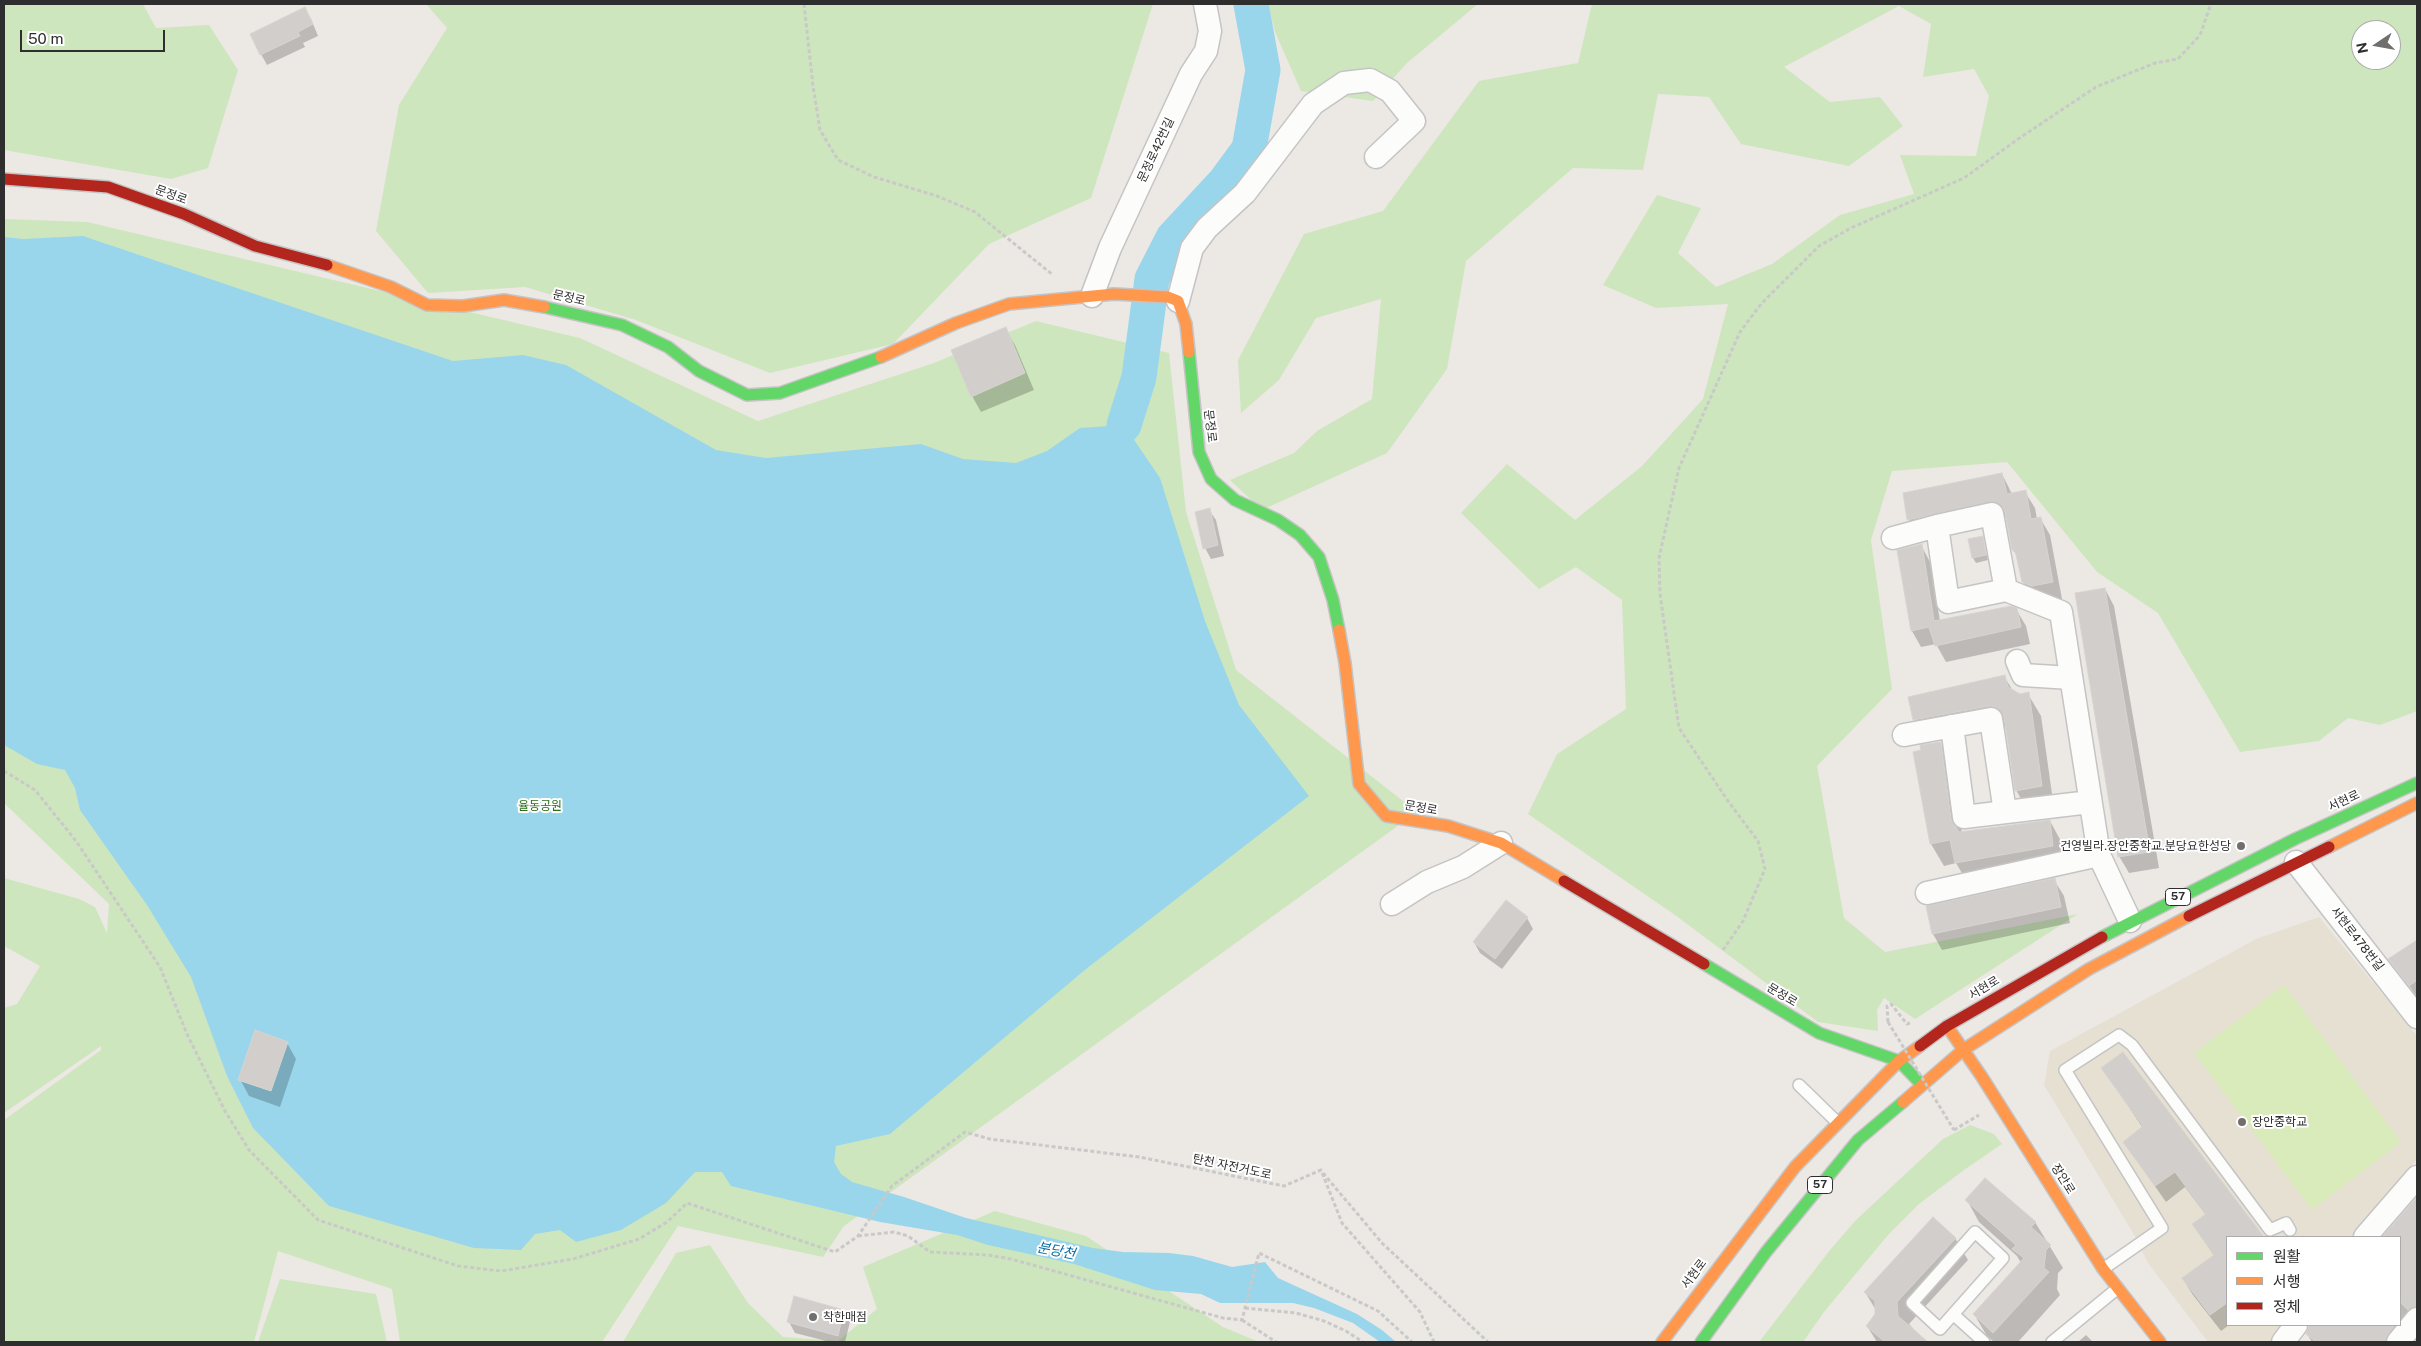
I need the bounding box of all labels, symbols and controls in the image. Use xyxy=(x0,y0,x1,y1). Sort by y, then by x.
scale bar xyxy=(22,20,168,52)
north arrow xyxy=(2351,20,2401,70)
text: 50 m xyxy=(28,30,63,47)
text: N xyxy=(2353,41,2371,55)
street label: 문정로42번길 xyxy=(1135,115,1177,185)
street label: 문정로 xyxy=(153,183,189,207)
street label: 문정로 xyxy=(551,287,587,309)
street label: 문정로 xyxy=(1201,409,1219,443)
street label: 서현로 xyxy=(2326,787,2362,815)
street label: 문정로 xyxy=(1403,798,1439,818)
park label: 율동공원 xyxy=(518,799,562,813)
place label: 건영빌라.장안중학교.분당요한성당 xyxy=(2060,839,2231,853)
marker: 건영빌라.장안중학교.분당요한성당 xyxy=(2235,840,2247,852)
road number: 57 xyxy=(2166,889,2190,906)
street label: 서현로478번길 xyxy=(2327,904,2387,974)
street label: 서현로 xyxy=(1966,973,2002,1003)
street label: 문정로 xyxy=(1764,980,1800,1010)
place label: 장안중학교 xyxy=(2252,1115,2307,1129)
marker: 장안중학교 xyxy=(2236,1116,2248,1128)
street label: 탄천 자전거도로 xyxy=(1191,1152,1273,1182)
street label: 장안로 xyxy=(2048,1161,2078,1197)
road number: 57 xyxy=(1808,1176,1832,1194)
legend xyxy=(2226,1236,2401,1326)
water label: 분당천 xyxy=(1035,1239,1077,1263)
text: 원활 xyxy=(2273,1248,2301,1265)
street label: 서현로 xyxy=(1678,1256,1710,1292)
text: 서행 xyxy=(2273,1273,2301,1290)
text: 정체 xyxy=(2273,1298,2301,1315)
place label: 착한매점 xyxy=(823,1310,867,1324)
marker: 착한매점 xyxy=(807,1311,819,1323)

